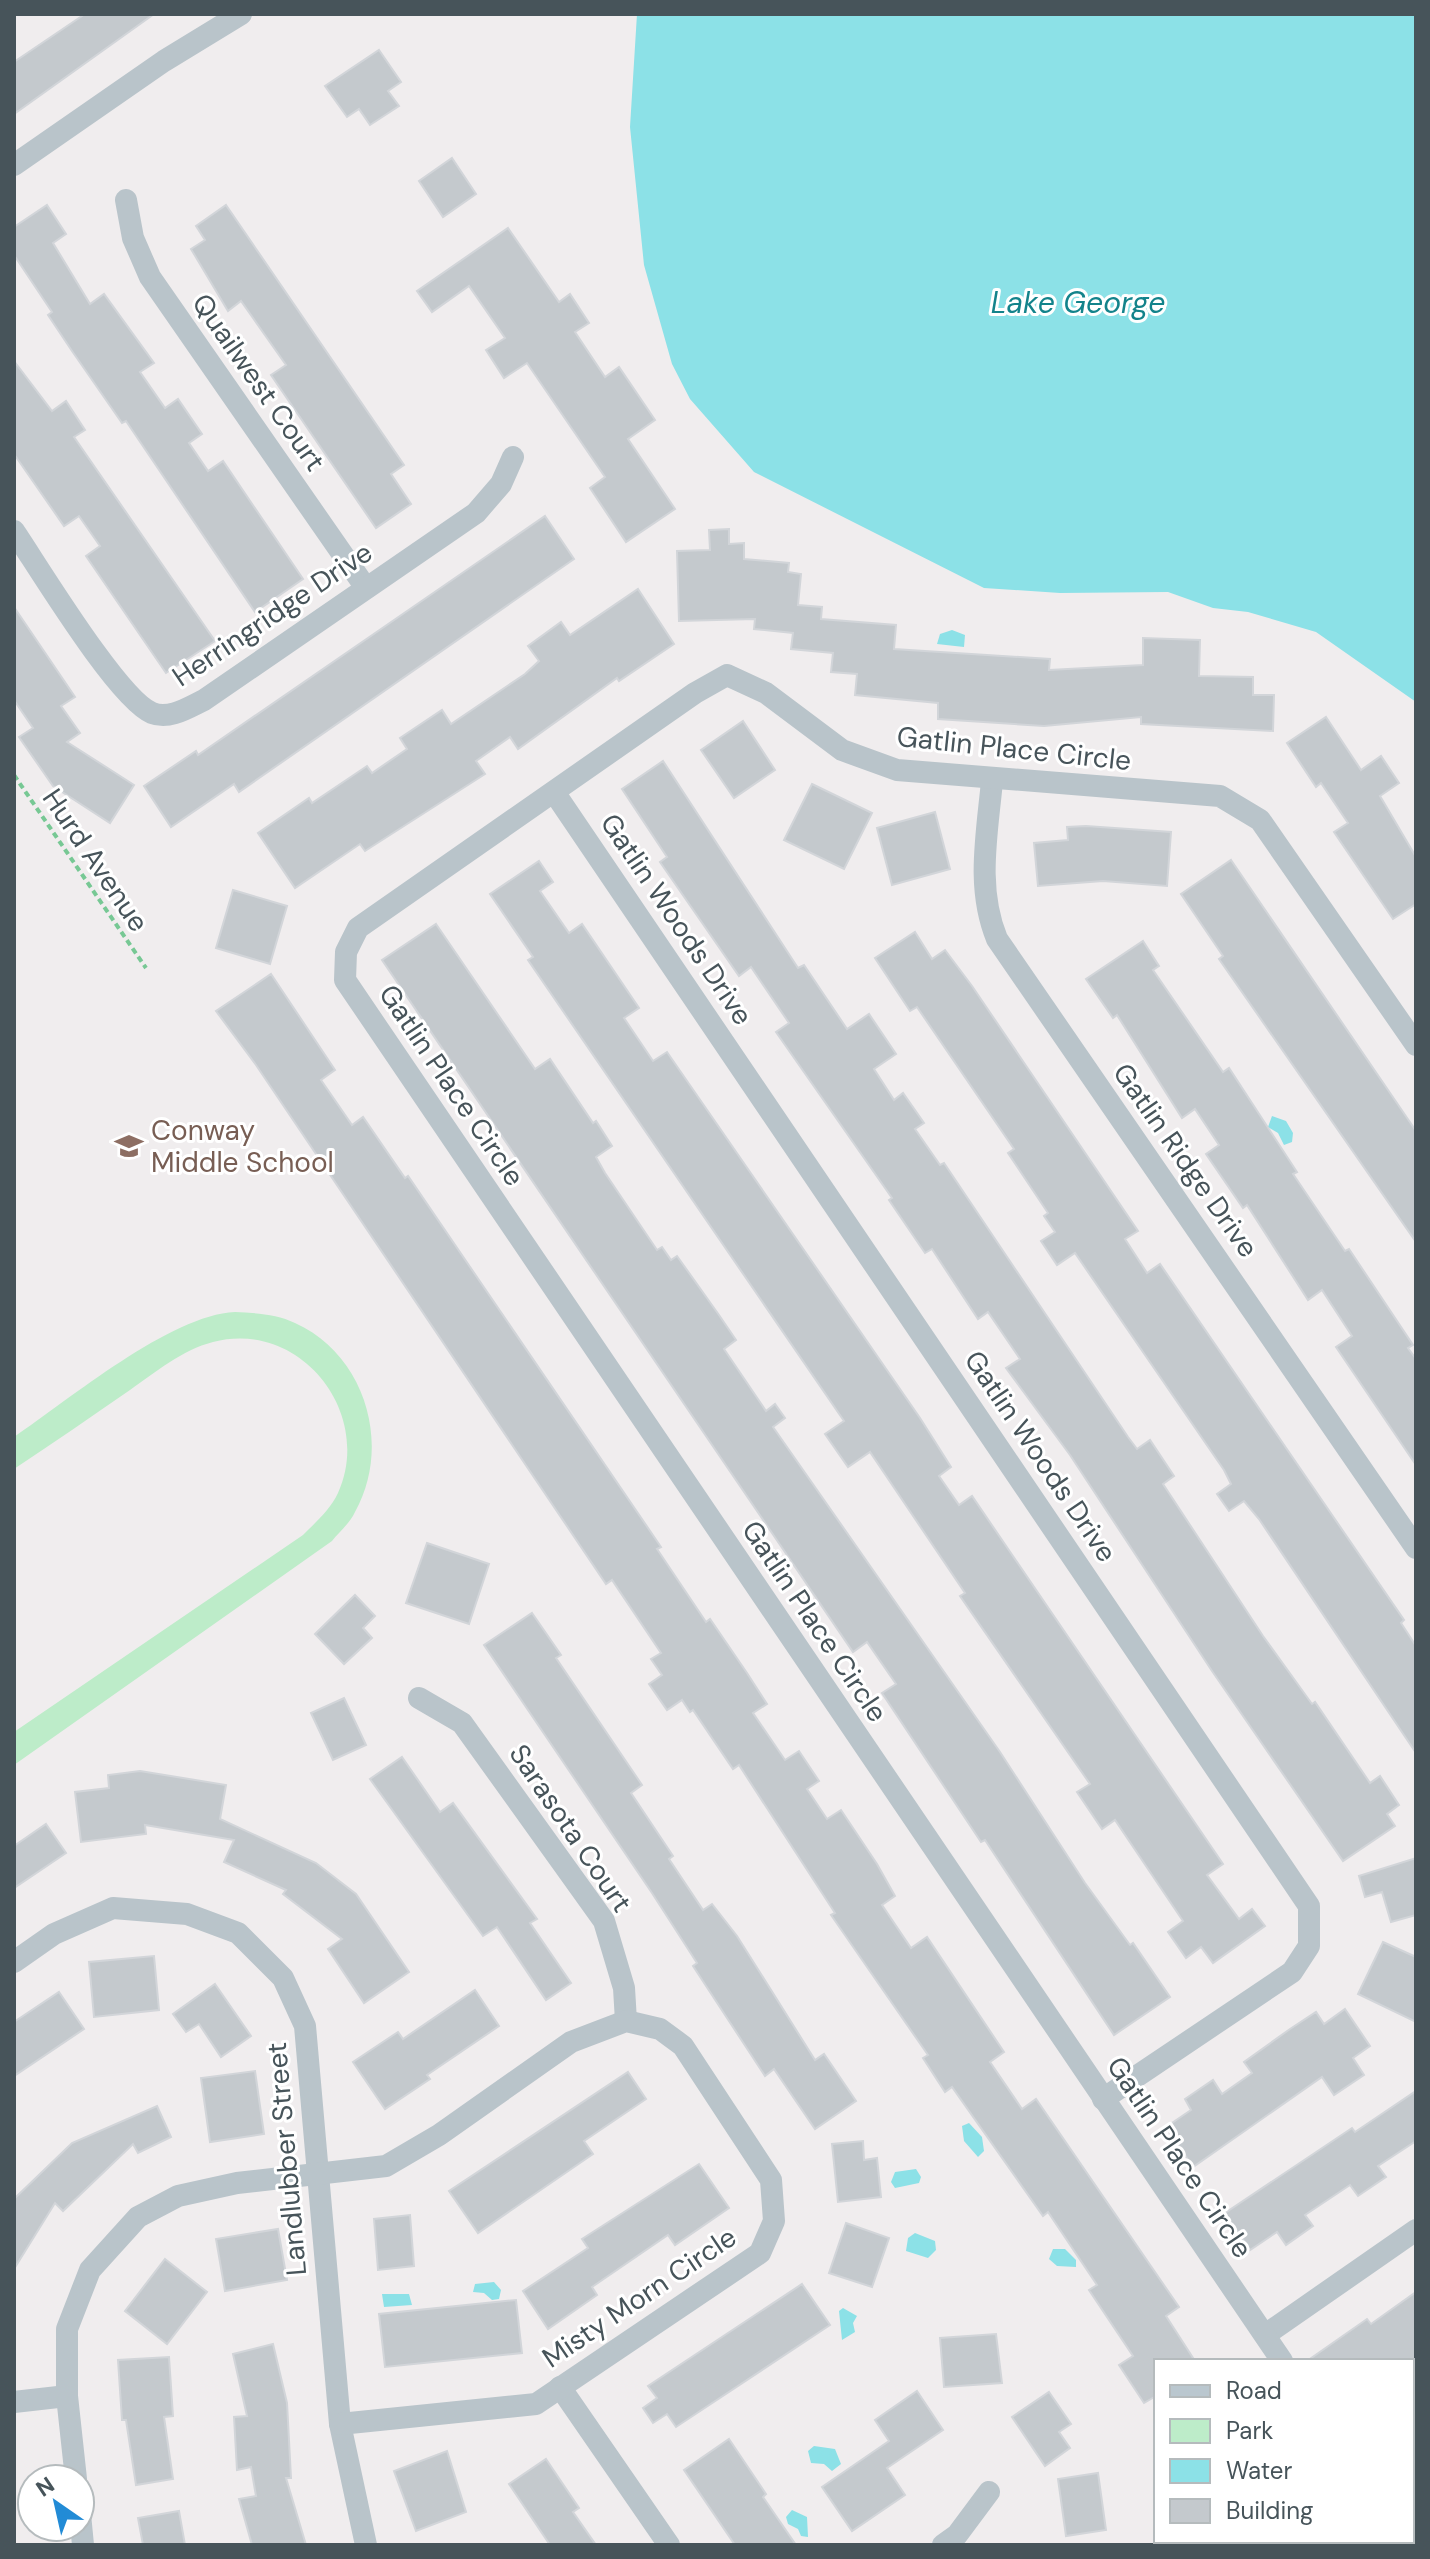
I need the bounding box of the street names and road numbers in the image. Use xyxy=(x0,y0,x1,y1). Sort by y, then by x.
street label: Quailwest Court xyxy=(184,286,334,478)
street label: Herringridge Drive xyxy=(165,534,379,695)
street label: Gatlin Place Circle xyxy=(895,718,1133,779)
street label: Hurd Avenue xyxy=(34,782,157,939)
street label: Gatlin Woods Drive xyxy=(592,806,761,1032)
street label: Gatlin Place Circle xyxy=(370,977,533,1193)
street label: Gatlin Ridge Drive xyxy=(1105,1056,1266,1265)
street label: Gatlin Woods Drive xyxy=(956,1343,1125,1569)
street label: Gatlin Place Circle xyxy=(733,1513,896,1729)
street label: Sarasota Court xyxy=(501,1737,640,1919)
street label: Landlubber Street xyxy=(258,2041,315,2277)
street label: Gatlin Place Circle xyxy=(1098,2049,1261,2265)
street label: Misty Morn Circle xyxy=(535,2219,744,2376)

